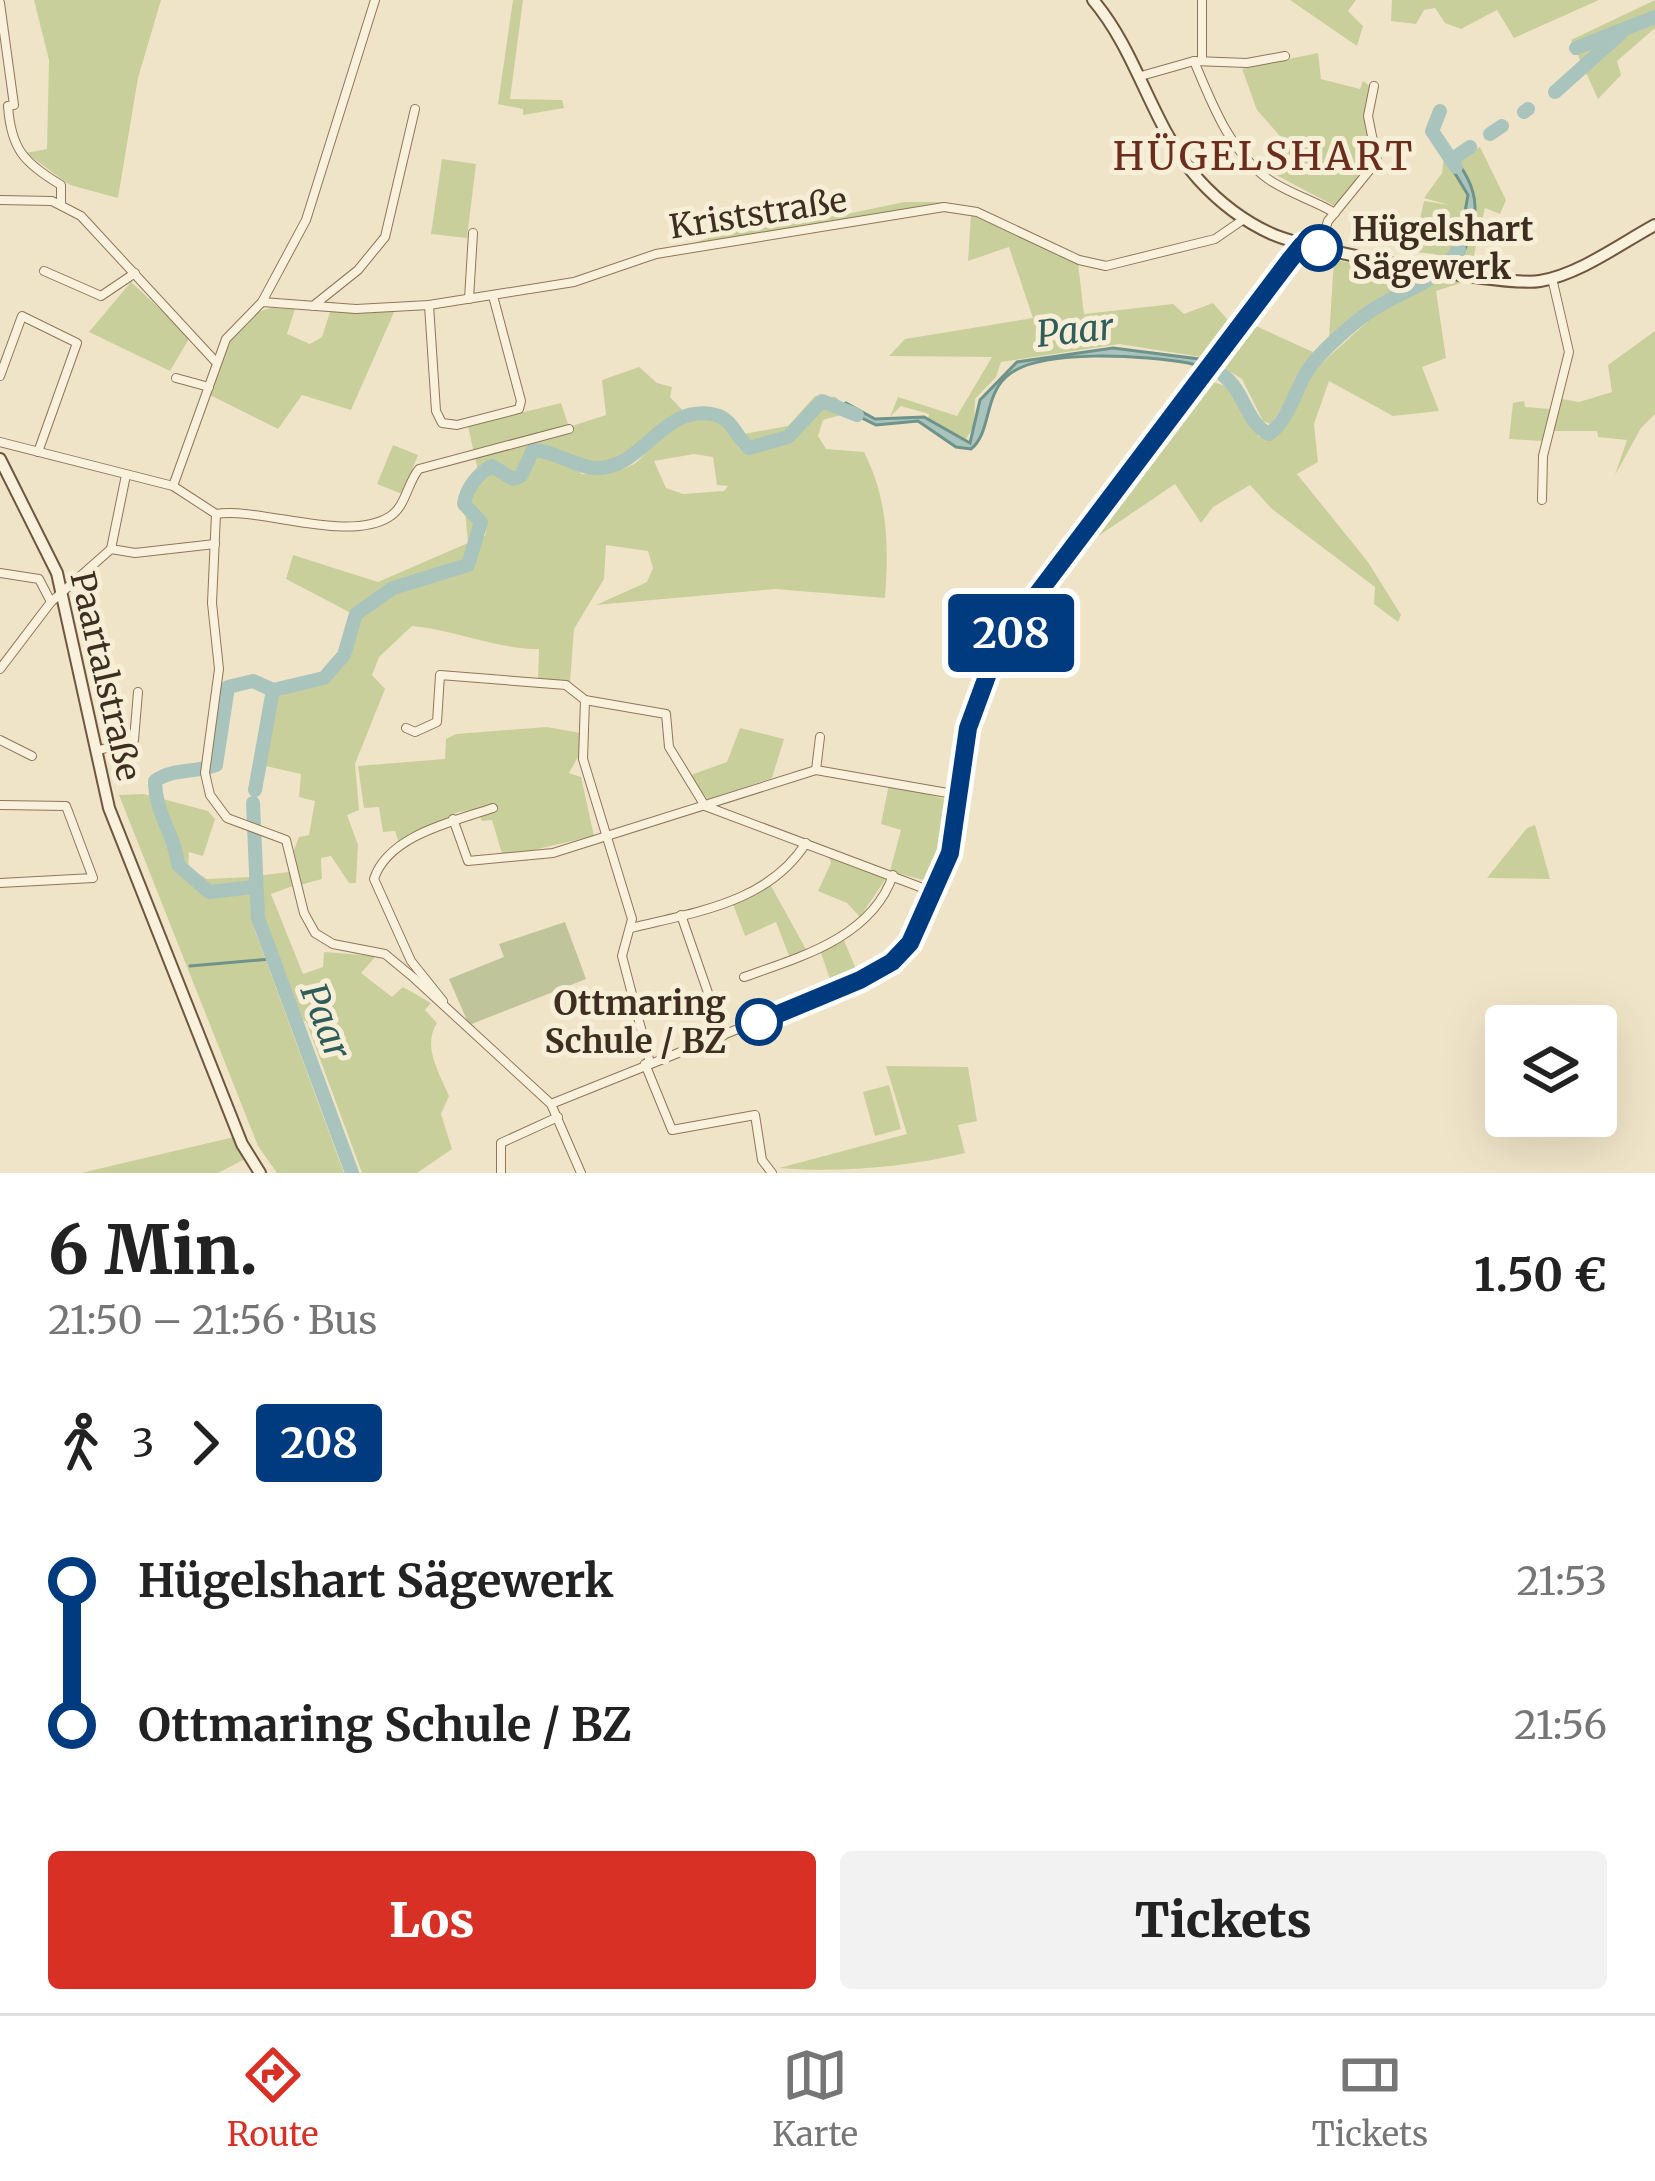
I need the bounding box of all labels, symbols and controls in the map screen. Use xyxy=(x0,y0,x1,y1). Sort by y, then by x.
district label: HÜGELSHART xyxy=(1113,132,1415,181)
street label: Kriststraße xyxy=(666,179,850,248)
place label: Hügelshart Sägewerk xyxy=(1352,209,1534,288)
marker: Hügelshart Sägewerk xyxy=(1297,226,1341,270)
water label: Paar xyxy=(1034,304,1117,357)
street label: Paartalstraße xyxy=(62,568,149,785)
line badge: 208 xyxy=(942,594,1080,672)
text: 208 xyxy=(972,607,1050,659)
water label: Paar xyxy=(291,977,361,1067)
place label: Ottmaring Schule / BZ xyxy=(544,983,726,1062)
marker: Ottmaring Schule / BZ xyxy=(737,1000,781,1044)
map controls xyxy=(1485,1005,1617,1137)
button: layers xyxy=(1485,1005,1617,1137)
text: 6 Min. xyxy=(48,1209,258,1292)
text: 1.50 € xyxy=(1474,1247,1607,1303)
text: 21:50 – 21:56 · Bus xyxy=(48,1296,378,1345)
icon: walk xyxy=(48,1410,114,1476)
icon: forward xyxy=(172,1410,238,1476)
text: 208 xyxy=(280,1417,358,1469)
text: 3 xyxy=(132,1419,154,1468)
text: Hügelshart Sägewerk xyxy=(138,1553,613,1609)
text: 21:53 xyxy=(1516,1557,1607,1606)
text: Ottmaring Schule / BZ xyxy=(138,1697,632,1753)
text: 21:56 xyxy=(1514,1701,1607,1750)
button: Los xyxy=(48,1851,816,1989)
button: Tickets xyxy=(840,1851,1607,1989)
tab: Route xyxy=(227,2042,319,2155)
tab: Karte xyxy=(772,2042,858,2155)
tab: Tickets xyxy=(1312,2042,1428,2155)

